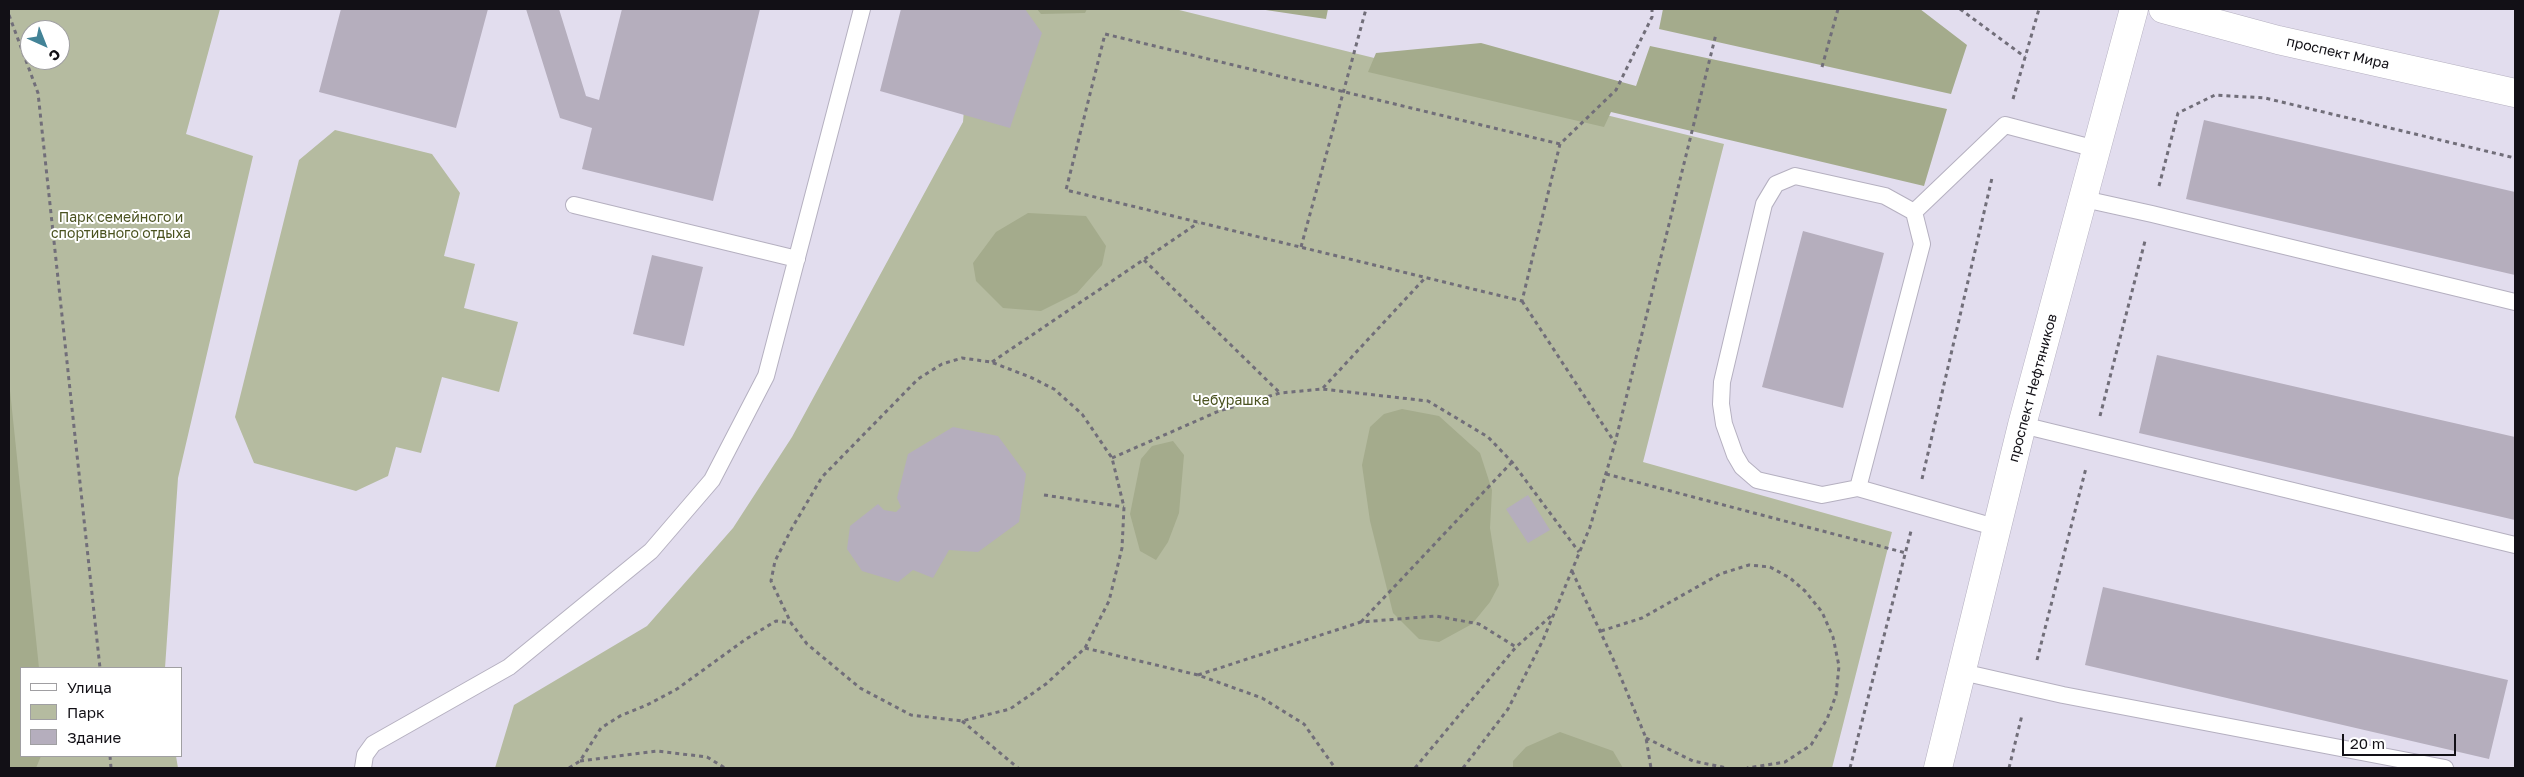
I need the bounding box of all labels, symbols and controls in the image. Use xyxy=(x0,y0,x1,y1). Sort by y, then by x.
north arrow xyxy=(20,20,70,70)
street label: проспект Мира xyxy=(2285,33,2391,73)
text: С xyxy=(46,46,65,65)
park label: Парк семейного и спортивного отдыха xyxy=(51,210,191,242)
street label: проспект Нефтяников xyxy=(2005,312,2061,464)
park label: Чебурашка xyxy=(1192,393,1270,409)
legend xyxy=(20,667,182,757)
text: Улица xyxy=(67,678,112,696)
text: Парк xyxy=(67,703,105,721)
scale bar xyxy=(2344,724,2458,756)
text: Здание xyxy=(67,728,121,746)
text: 20 m xyxy=(2350,734,2385,752)

